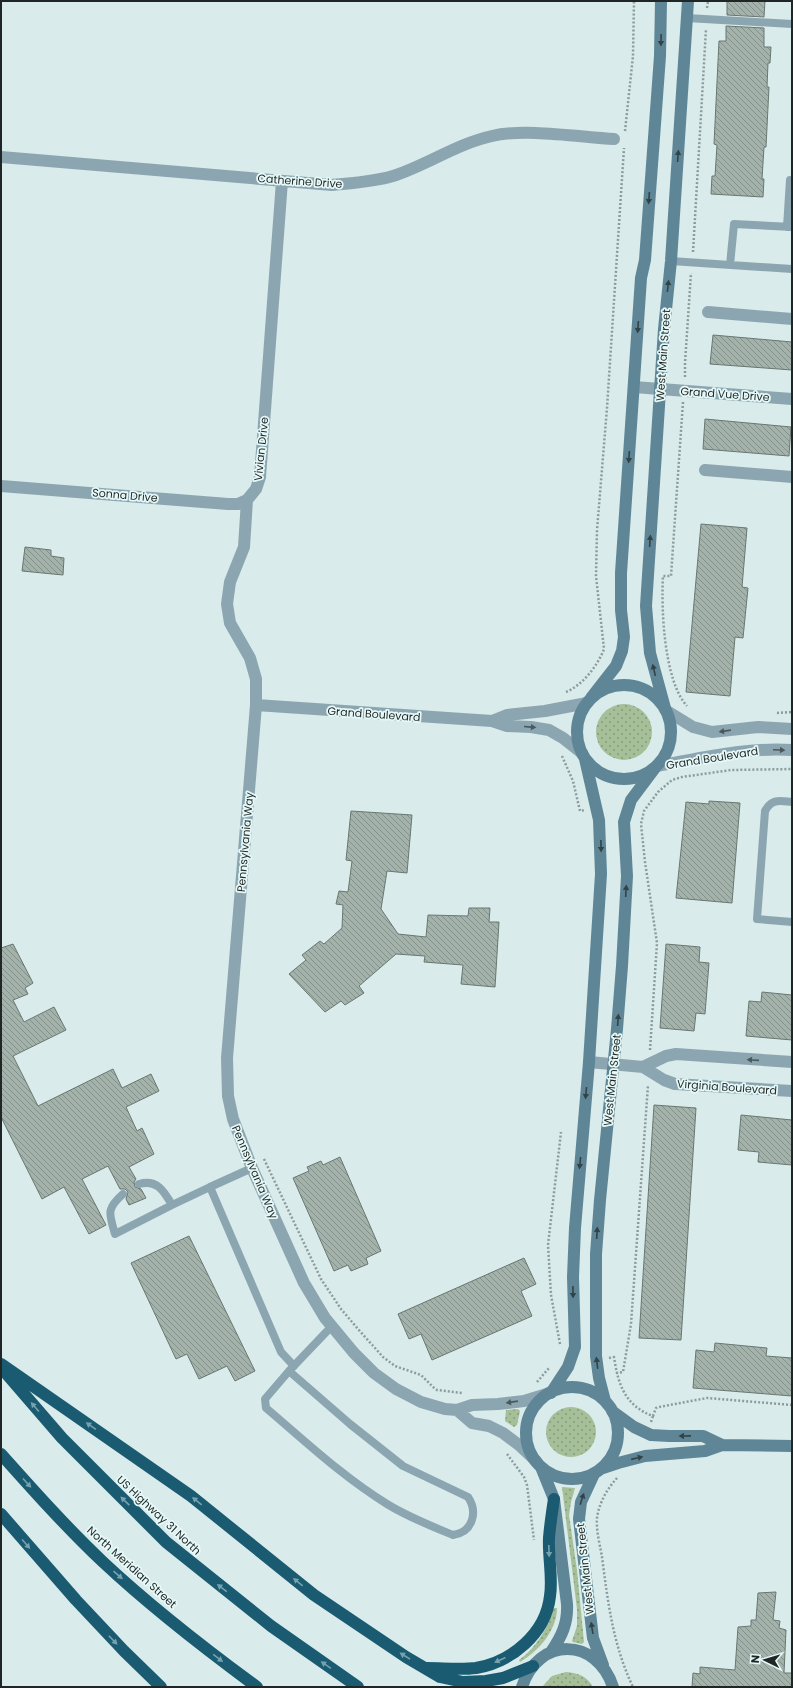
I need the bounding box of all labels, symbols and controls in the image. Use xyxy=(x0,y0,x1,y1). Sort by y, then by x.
one-way arrow xyxy=(658,34,664,47)
one-way arrow xyxy=(675,150,682,162)
street label: Catherine Drive xyxy=(257,170,343,192)
one-way arrow xyxy=(646,192,653,204)
one-way arrow xyxy=(665,280,671,292)
street label: West Main Street xyxy=(652,309,674,401)
one-way arrow xyxy=(634,321,641,333)
street label: Grand Vue Drive xyxy=(680,383,770,405)
street label: Vivian Drive xyxy=(250,416,272,482)
one-way arrow xyxy=(625,451,632,463)
street label: Sonna Drive xyxy=(92,484,159,506)
one-way arrow xyxy=(647,534,653,547)
one-way arrow xyxy=(651,664,657,676)
street label: Grand Boulevard xyxy=(327,703,421,725)
one-way arrow xyxy=(524,724,536,731)
one-way arrow xyxy=(719,728,731,734)
street label: Grand Boulevard xyxy=(665,743,759,773)
one-way arrow xyxy=(773,747,786,753)
street label: Pennsylvania Way xyxy=(233,791,257,893)
one-way arrow xyxy=(598,840,604,853)
one-way arrow xyxy=(623,885,630,897)
one-way arrow xyxy=(614,1014,621,1027)
street label: West Main Street xyxy=(599,1033,625,1127)
one-way arrow xyxy=(747,1056,759,1063)
street label: Virginia Boulevard xyxy=(677,1076,777,1098)
one-way arrow xyxy=(583,1087,590,1099)
street label: Pennsylvania Way xyxy=(228,1123,282,1222)
one-way arrow xyxy=(577,1157,584,1169)
one-way arrow xyxy=(594,1227,601,1239)
one-way arrow xyxy=(570,1286,576,1299)
one-way arrow xyxy=(594,1357,600,1369)
one-way arrow xyxy=(506,1399,518,1405)
one-way arrow xyxy=(31,1402,40,1412)
one-way arrow xyxy=(85,1422,96,1430)
one-way arrow xyxy=(678,1433,691,1439)
one-way arrow xyxy=(631,1454,643,1460)
street label: US Highway 31 North xyxy=(113,1472,205,1558)
one-way arrow xyxy=(22,1478,32,1488)
one-way arrow xyxy=(580,1493,586,1505)
one-way arrow xyxy=(120,1497,130,1506)
one-way arrow xyxy=(192,1497,202,1505)
street label: North Meridian Street xyxy=(84,1522,180,1612)
street label: West Main Street xyxy=(572,1522,598,1616)
one-way arrow xyxy=(21,1539,30,1549)
one-way arrow xyxy=(546,1545,553,1557)
one-way arrow xyxy=(114,1570,123,1579)
one-way arrow xyxy=(293,1578,304,1587)
one-way arrow xyxy=(216,1583,227,1592)
one-way arrow xyxy=(589,1622,595,1634)
one-way arrow xyxy=(109,1635,118,1645)
north arrow xyxy=(745,1640,785,1680)
one-way arrow xyxy=(399,1653,411,1660)
one-way arrow xyxy=(213,1654,224,1663)
text: N xyxy=(747,1654,763,1664)
one-way arrow xyxy=(494,1657,506,1663)
one-way arrow xyxy=(321,1661,332,1669)

